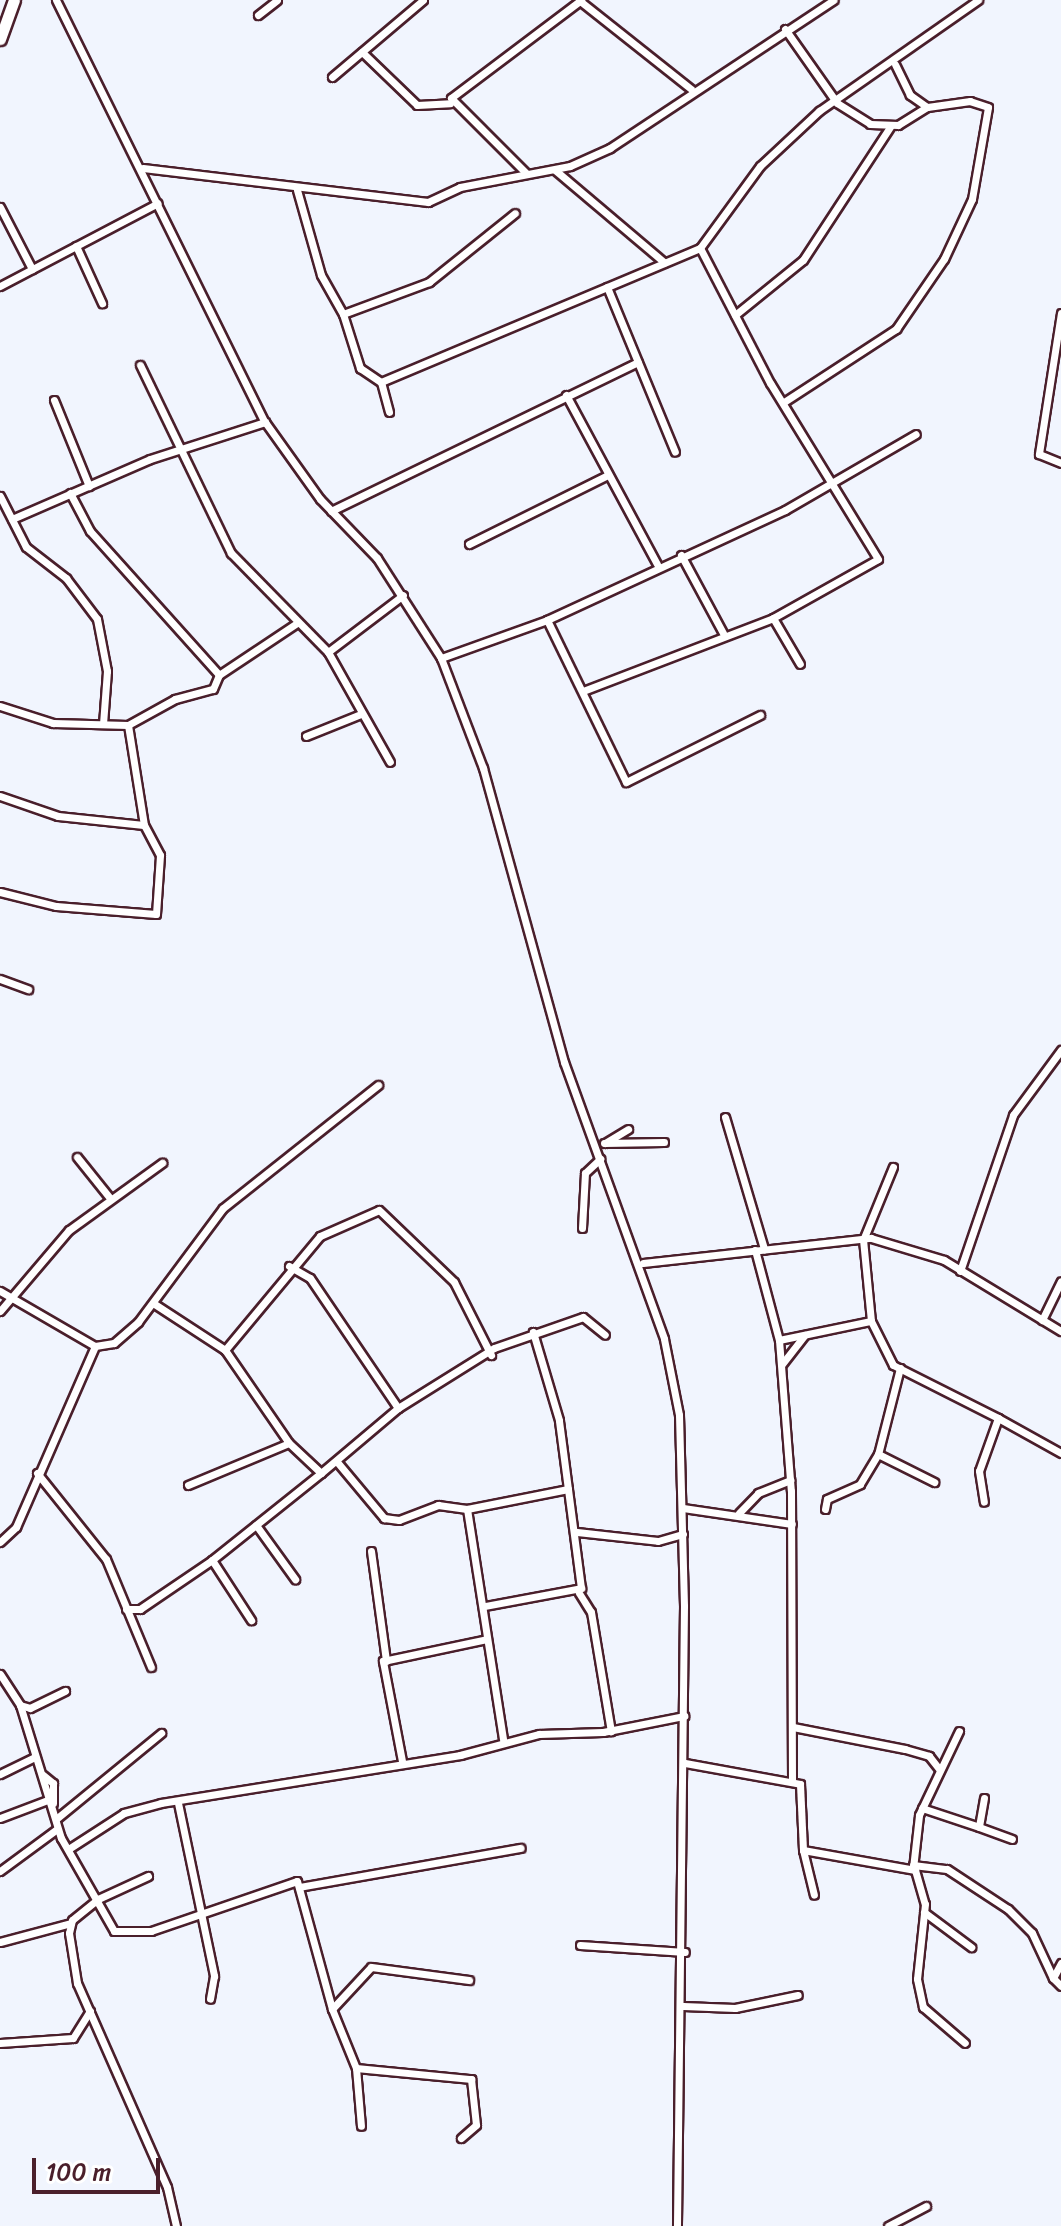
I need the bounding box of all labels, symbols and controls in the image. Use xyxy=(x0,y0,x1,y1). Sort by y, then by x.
scale bar xyxy=(36,2142,164,2192)
text: 100 m xyxy=(46,2151,111,2193)

